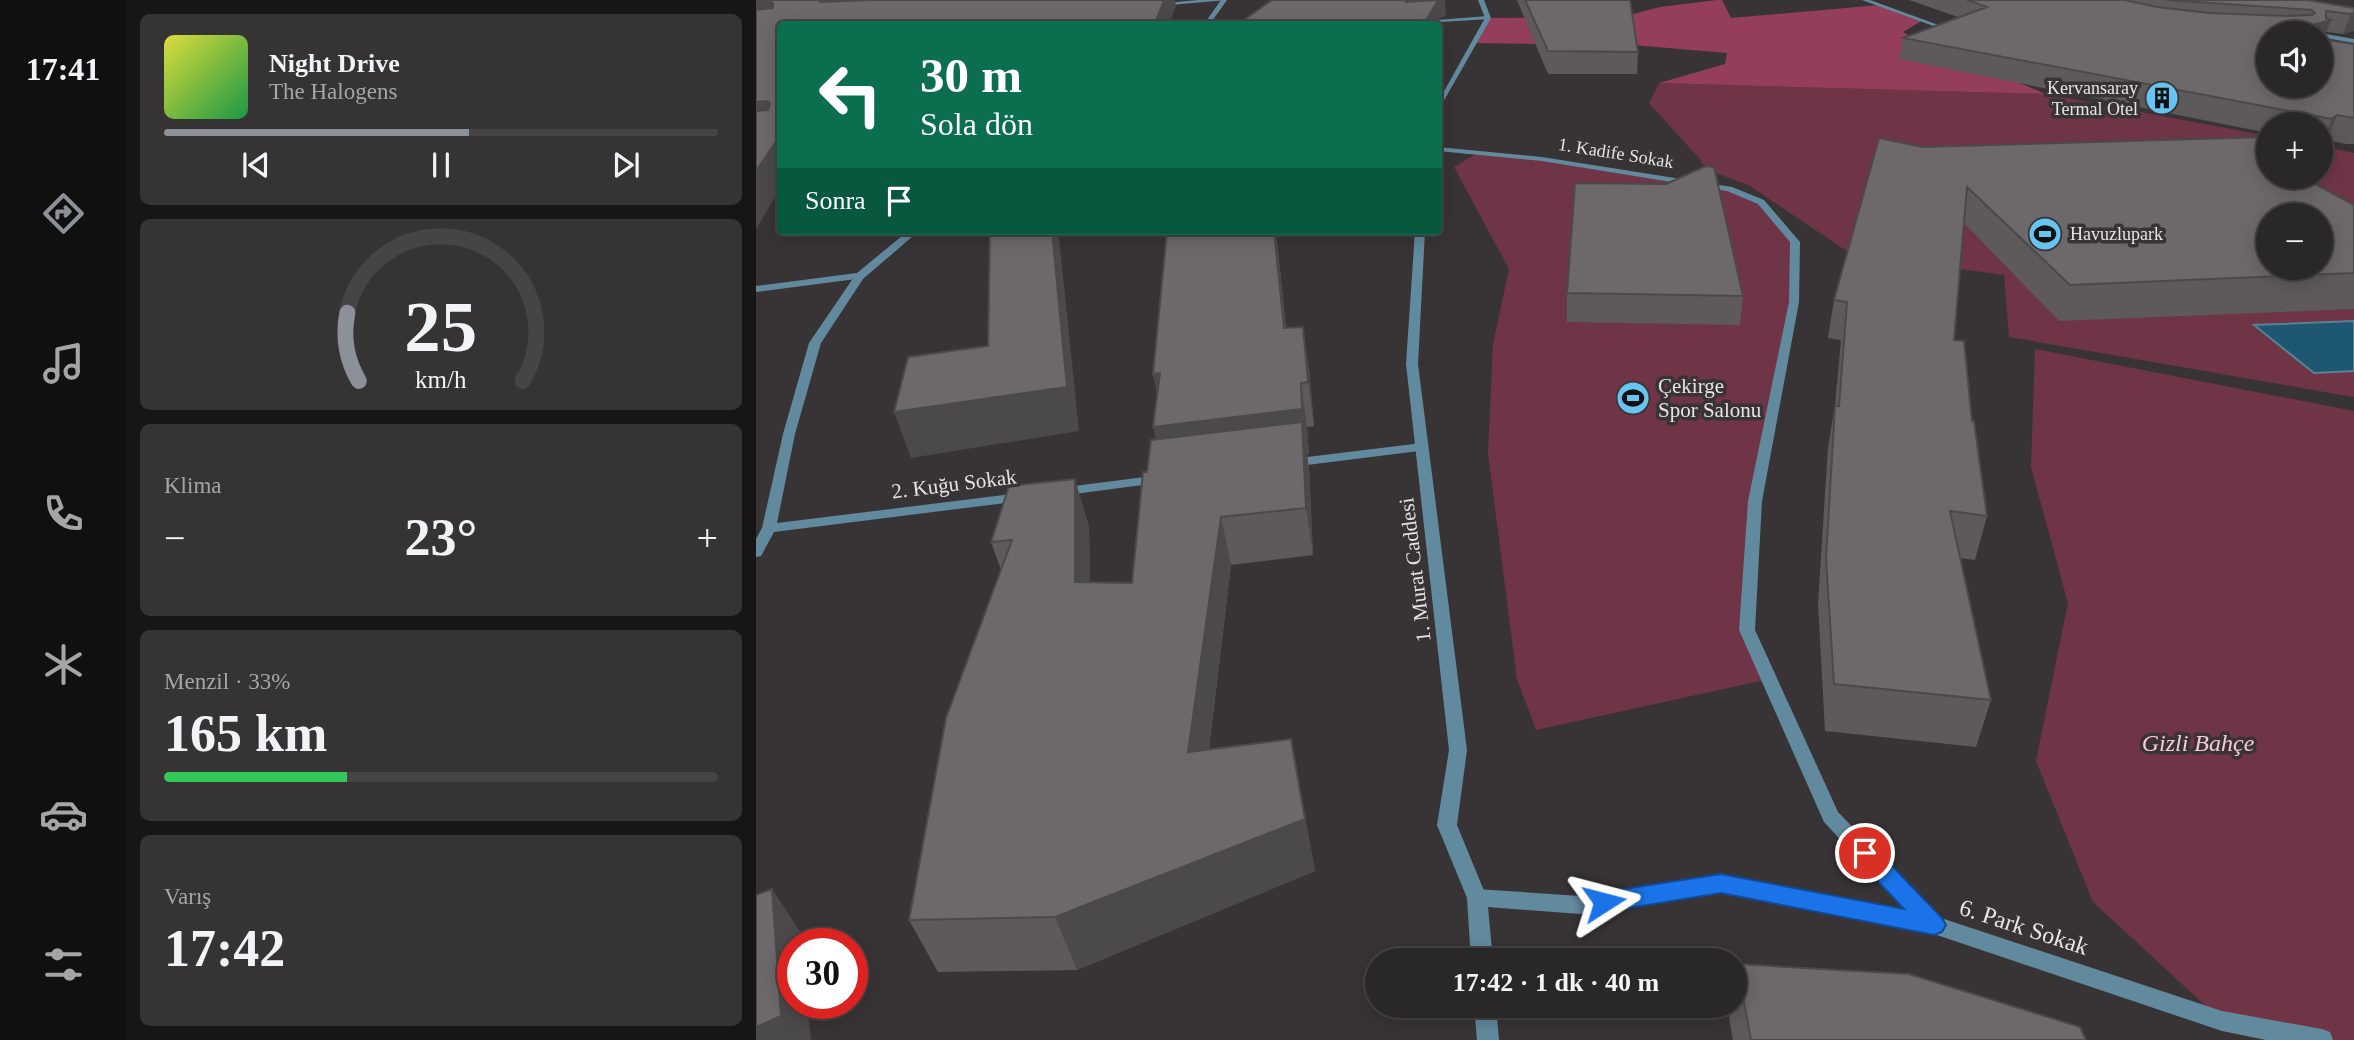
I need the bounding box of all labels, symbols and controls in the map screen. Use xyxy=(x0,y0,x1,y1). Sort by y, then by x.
map controls xyxy=(2256,21,2333,280)
button: sound xyxy=(2256,21,2333,98)
text: 30 m xyxy=(920,48,1022,103)
text: Night Drive xyxy=(269,49,400,78)
icon: left xyxy=(805,49,896,140)
text: 17:41 xyxy=(26,51,100,87)
place label: Kervansaray Termal Otel xyxy=(2047,78,2138,119)
text: The Halogens xyxy=(269,79,397,104)
building icon: Kervansaray Termal Otel xyxy=(2143,79,2181,117)
text: Sola dön xyxy=(920,106,1033,142)
button: + xyxy=(2256,112,2333,189)
street label: 1. Kadife Sokak xyxy=(1557,134,1675,172)
icon: previous xyxy=(237,146,275,184)
icon: pause xyxy=(422,146,460,184)
icon: next xyxy=(607,146,645,184)
icon: arrive xyxy=(880,182,918,220)
text: Sonra xyxy=(805,186,866,215)
icon: directions xyxy=(39,189,88,238)
button: − xyxy=(2256,203,2333,280)
sports icon: Havuzlupark xyxy=(2026,215,2064,253)
place label: Havuzlupark xyxy=(2070,224,2163,244)
text: 25 xyxy=(405,286,477,367)
icon: music xyxy=(39,339,88,388)
text: km/h xyxy=(415,366,467,393)
place label: Çekirge Spor Salonu xyxy=(1658,374,1762,422)
sports icon: Çekirge Spor Salonu xyxy=(1614,379,1652,417)
street label: 2. Kuğu Sokak xyxy=(890,464,1018,504)
text: Klima xyxy=(164,473,222,498)
icon: phone xyxy=(39,489,88,538)
street label: 1. Murat Caddesi xyxy=(1394,496,1436,644)
text: 23° xyxy=(405,509,477,566)
text: − xyxy=(164,517,185,559)
text: + xyxy=(697,517,718,559)
icon: climate xyxy=(39,640,88,689)
text: Menzil · 33% xyxy=(164,669,290,694)
text: 165 km xyxy=(164,705,327,762)
park label: Gizli Bahçe xyxy=(2142,730,2255,756)
icon: car xyxy=(39,790,88,839)
pin xyxy=(1835,823,1895,883)
icon: arrive xyxy=(1846,834,1884,872)
position arrow xyxy=(1567,865,1641,939)
text: Varış xyxy=(164,884,211,909)
street label: 6. Park Sokak xyxy=(1956,894,2092,960)
text: 17:42 xyxy=(164,920,285,977)
speed limit sign: 30 xyxy=(777,928,868,1019)
icon: filters xyxy=(39,940,88,989)
text: 17:42 · 1 dk · 40 m xyxy=(1453,968,1659,997)

